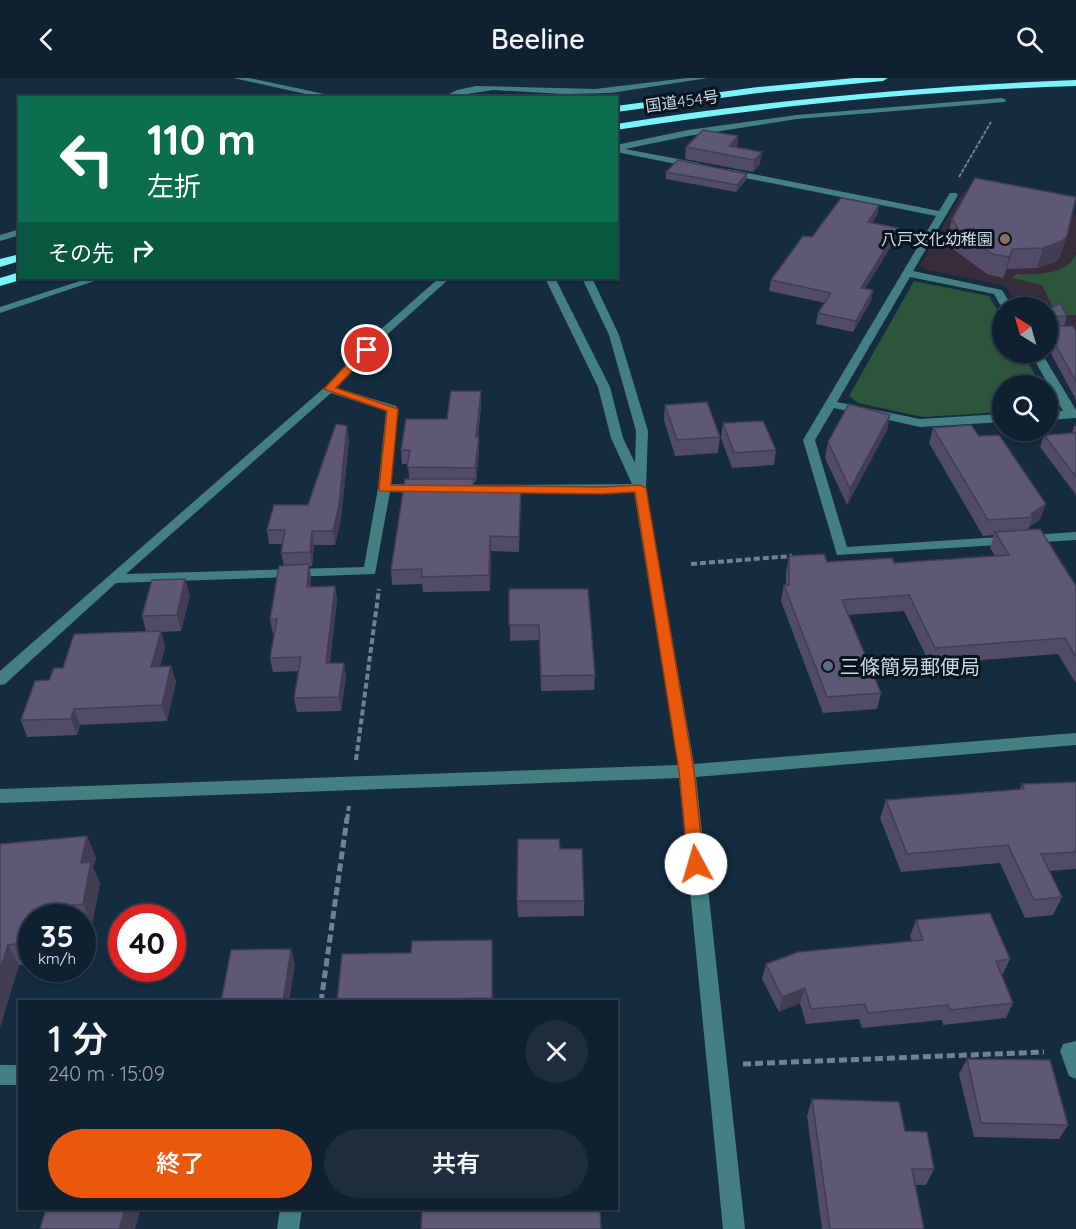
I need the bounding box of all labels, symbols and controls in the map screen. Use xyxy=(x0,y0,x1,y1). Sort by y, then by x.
text: Beeline xyxy=(491,22,585,56)
icon: back xyxy=(30,23,63,56)
icon: search xyxy=(1013,23,1046,56)
street label: 国道454号 xyxy=(644,86,720,116)
text: 110 m xyxy=(147,113,256,166)
icon: left xyxy=(48,120,126,198)
text: 左折 xyxy=(147,169,201,203)
place label: 八戸文化幼稚園 xyxy=(881,229,993,249)
marker: 八戸文化幼稚園 xyxy=(998,232,1012,246)
icon: right xyxy=(126,234,159,267)
text: その先 xyxy=(48,239,114,267)
north arrow xyxy=(992,297,1058,363)
map controls xyxy=(992,297,1058,441)
pin xyxy=(341,324,392,375)
icon: arrive xyxy=(350,333,383,366)
button: search xyxy=(992,375,1058,441)
place label: 三條簡易郵便局 xyxy=(840,654,980,679)
marker: 三條簡易郵便局 xyxy=(821,659,835,673)
position arrow xyxy=(664,832,728,896)
speed limit sign: 40 xyxy=(108,904,186,982)
text: 35 xyxy=(40,917,74,955)
text: km/h xyxy=(38,949,76,968)
text: 1 分 xyxy=(48,1016,108,1061)
button: close xyxy=(525,1020,588,1083)
text: 240 m · 15:09 xyxy=(48,1061,165,1086)
button: 終了 xyxy=(48,1129,312,1198)
button: 共有 xyxy=(324,1129,588,1198)

